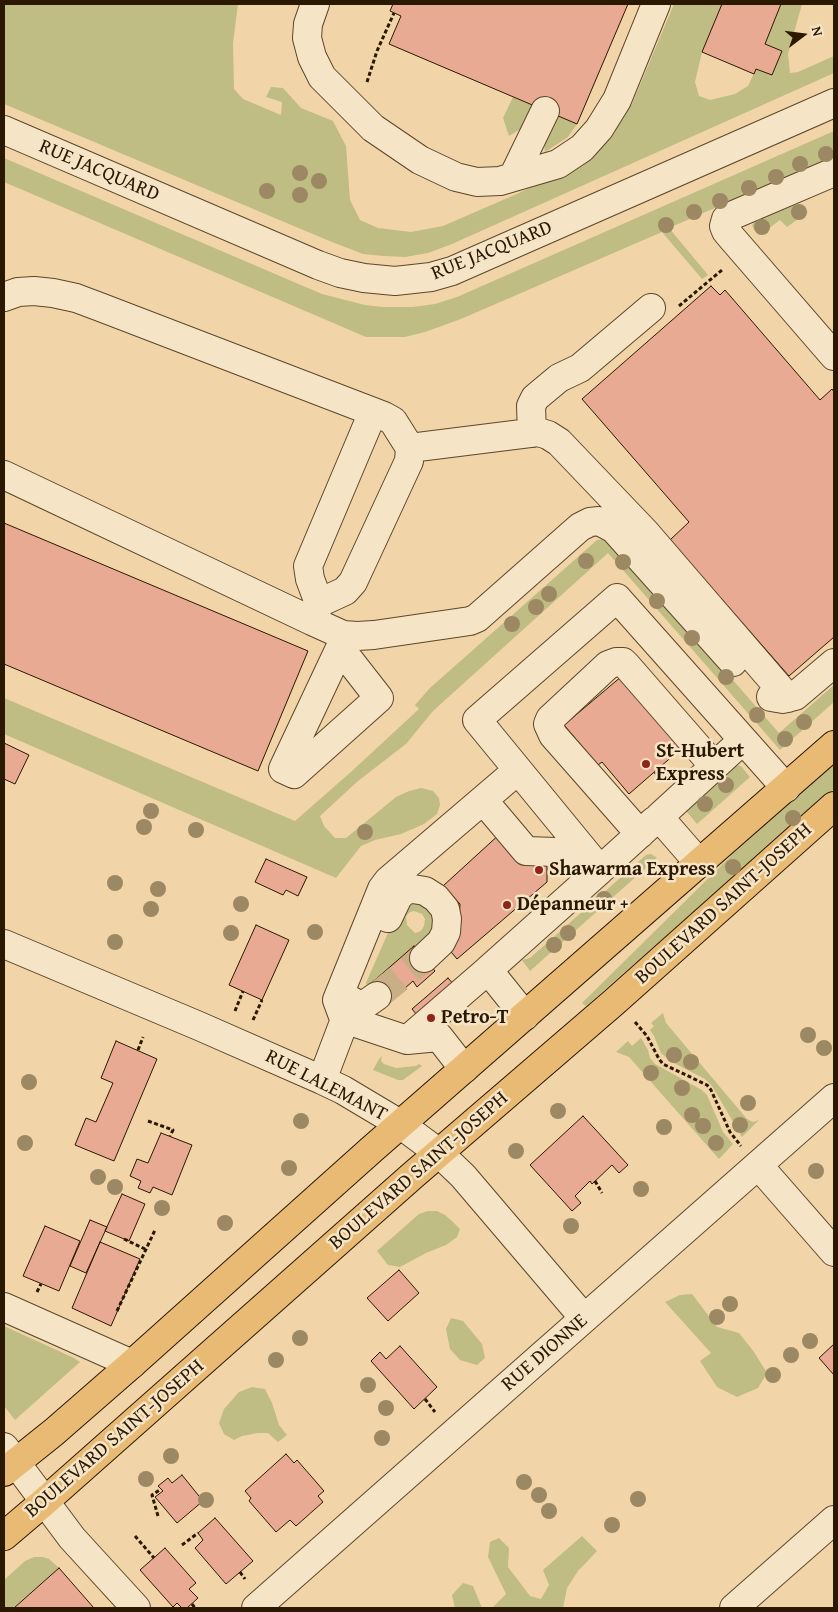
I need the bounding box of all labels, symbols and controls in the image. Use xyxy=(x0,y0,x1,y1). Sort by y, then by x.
north arrow xyxy=(778,10,828,60)
text: N xyxy=(807,24,828,38)
street label: RUE JACQUARD xyxy=(35,135,163,207)
street label: RUE JACQUARD xyxy=(428,216,556,286)
place label: St-Hubert Express xyxy=(656,740,744,787)
marker: St-Hubert Express xyxy=(640,758,652,770)
street label: BOULEVARD SAINT-JOSEPH xyxy=(631,818,817,990)
place label: Shawarma Express xyxy=(549,858,715,882)
marker: Shawarma Express xyxy=(533,864,545,876)
place label: Dépanneur + xyxy=(517,893,629,917)
marker: Dépanneur + xyxy=(501,899,513,911)
place label: Petro-T xyxy=(441,1006,509,1030)
marker: Petro-T xyxy=(425,1012,437,1024)
street label: RUE LALEMANT xyxy=(261,1045,391,1127)
street label: BOULEVARD SAINT-JOSEPH xyxy=(325,1087,513,1255)
street label: RUE DIONNE xyxy=(497,1309,593,1397)
street label: BOULEVARD SAINT-JOSEPH xyxy=(21,1355,209,1523)

